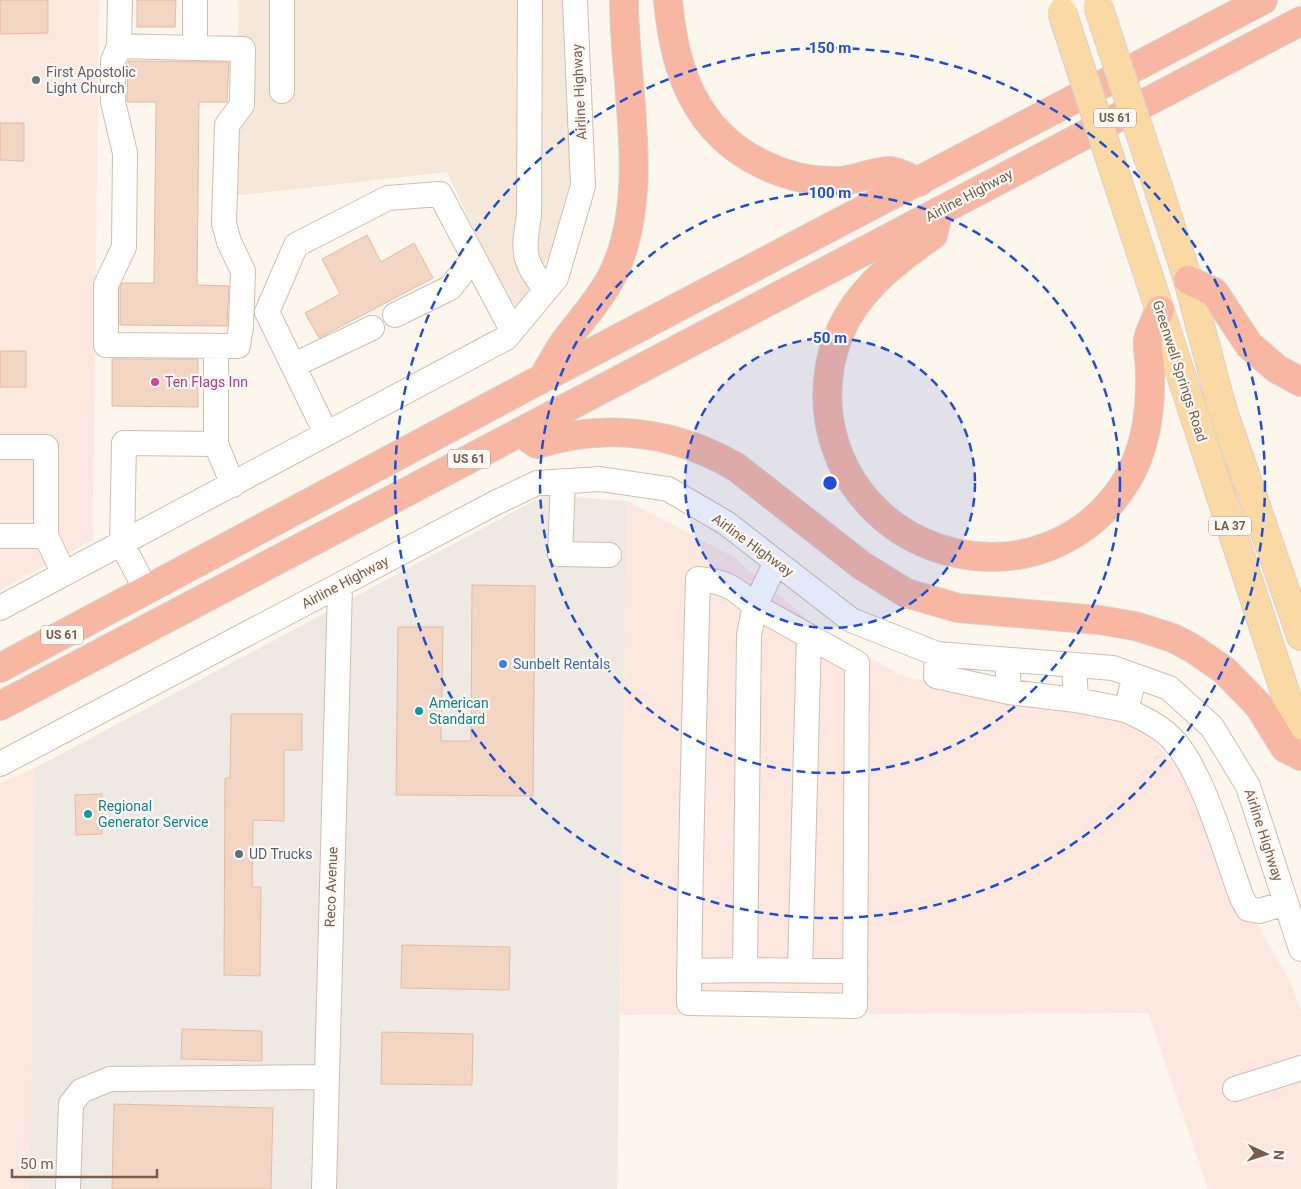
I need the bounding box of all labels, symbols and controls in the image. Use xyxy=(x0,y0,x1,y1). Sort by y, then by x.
text: 150 m xyxy=(809,39,851,57)
street label: Airline Highway xyxy=(568,43,590,141)
place label: First Apostolic Light Church xyxy=(46,64,136,96)
marker: First Apostolic Light Church xyxy=(30,74,42,86)
road number: US 61 xyxy=(1094,109,1136,128)
street label: Airline Highway xyxy=(923,165,1016,225)
text: 100 m xyxy=(809,184,851,202)
street label: Greenwell Springs Road xyxy=(1150,298,1210,444)
text: 50 m xyxy=(813,329,847,347)
place label: Ten Flags Inn xyxy=(165,374,248,390)
marker: Ten Flags Inn xyxy=(149,376,161,388)
road number: US 61 xyxy=(448,449,490,468)
centre of rings xyxy=(821,474,839,492)
street label: Airline Highway xyxy=(709,510,797,580)
road number: LA 37 xyxy=(1209,516,1251,536)
street label: Airline Highway xyxy=(299,552,392,612)
road number: US 61 xyxy=(41,626,83,644)
place label: Sunbelt Rentals xyxy=(513,656,610,672)
marker: Sunbelt Rentals xyxy=(497,658,509,670)
place label: American Standard xyxy=(429,695,489,727)
marker: American Standard xyxy=(413,705,425,717)
street label: Airline Highway xyxy=(1242,787,1287,884)
place label: Regional Generator Service xyxy=(98,798,208,830)
marker: Regional Generator Service xyxy=(82,808,94,820)
place label: UD Trucks xyxy=(249,846,312,862)
street label: Reco Avenue xyxy=(322,846,340,928)
marker: UD Trucks xyxy=(233,848,245,860)
north arrow xyxy=(1241,1129,1291,1179)
scale bar xyxy=(12,1146,158,1178)
text: N xyxy=(1271,1149,1287,1160)
text: 50 m xyxy=(20,1155,54,1173)

